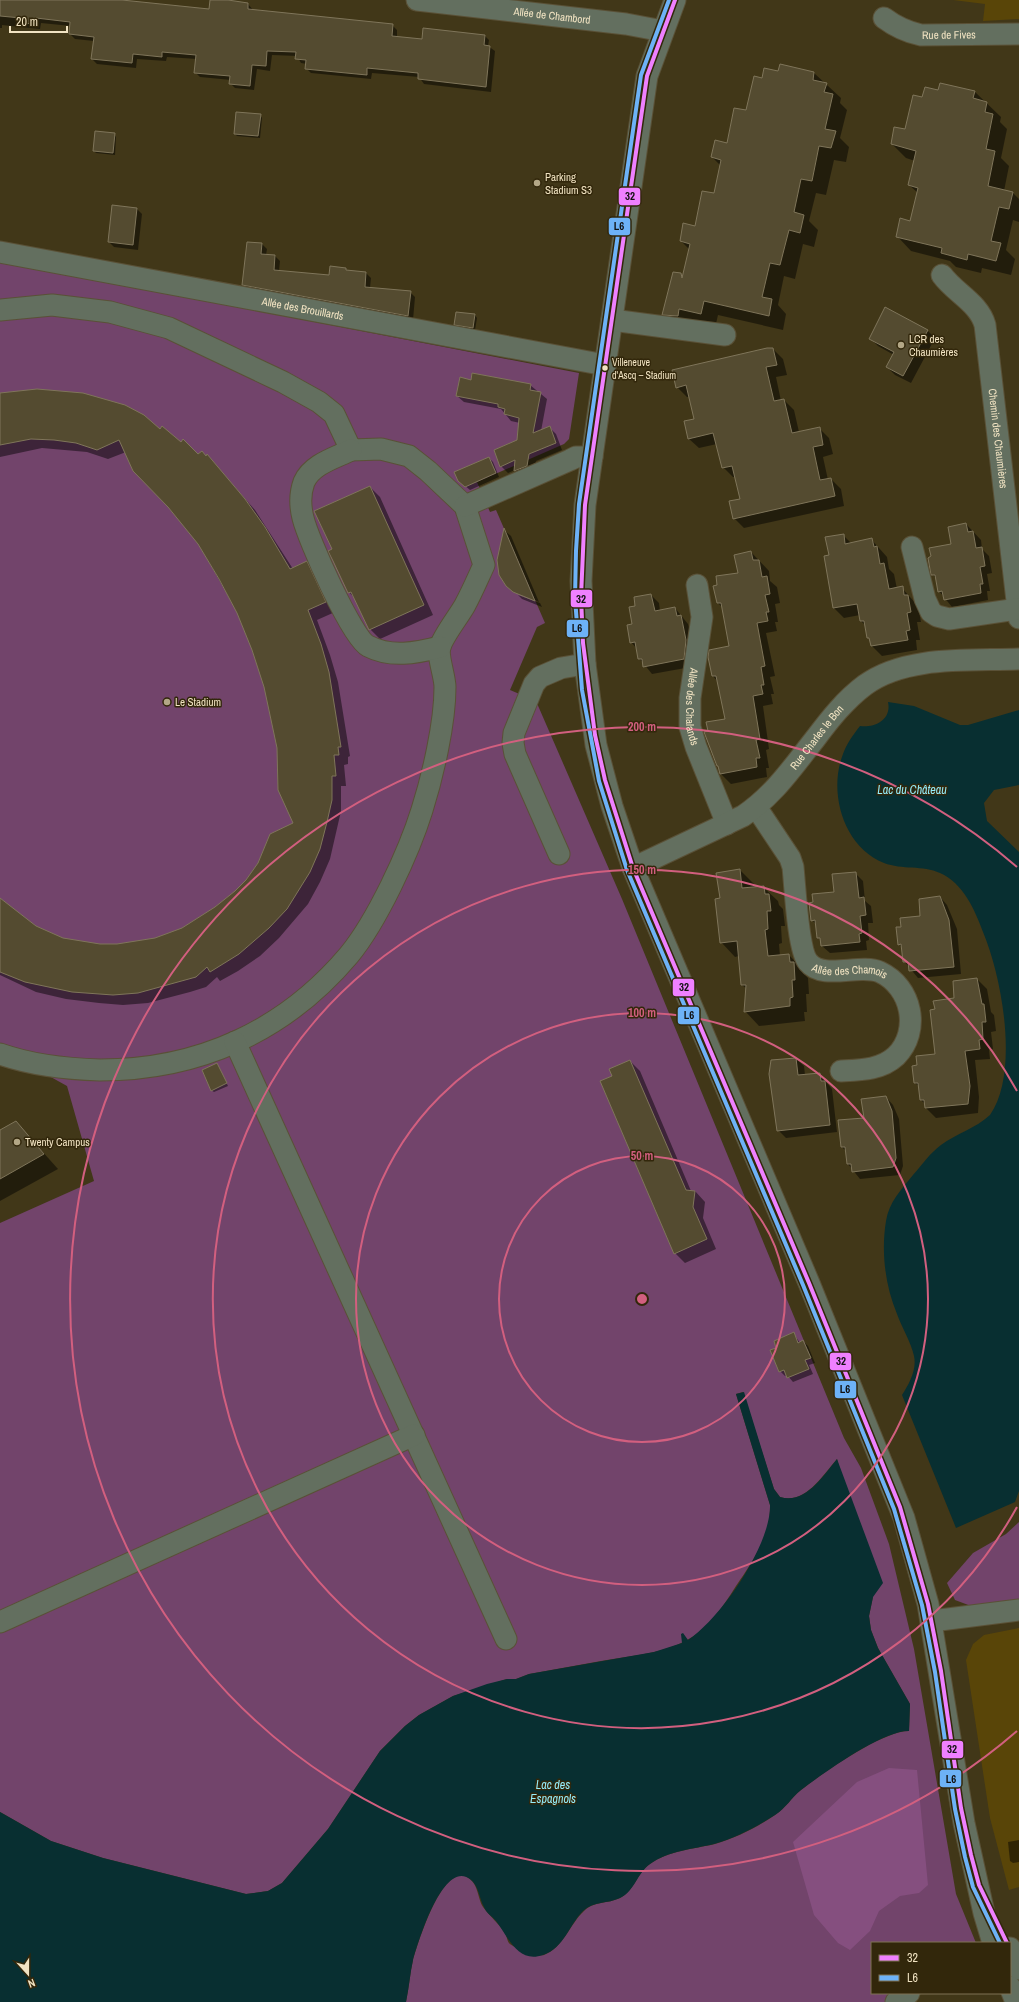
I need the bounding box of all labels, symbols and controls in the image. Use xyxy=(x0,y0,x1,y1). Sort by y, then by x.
street label: Allée de Chambord xyxy=(512,4,591,27)
scale bar xyxy=(10,8,67,34)
text: 20 m xyxy=(16,14,38,30)
street label: Rue de Fives xyxy=(922,27,976,42)
place label: Parking Stadium S3 xyxy=(545,170,592,197)
marker: Parking Stadium S3 xyxy=(532,178,542,188)
line badge: 32 xyxy=(618,187,641,206)
text: 32 xyxy=(625,189,635,203)
line badge: L6 xyxy=(608,217,631,236)
text: L6 xyxy=(614,219,624,233)
street label: Allée des Brouillards xyxy=(260,294,345,323)
place label: LCR des Chaumières xyxy=(909,332,959,359)
marker: LCR des Chaumières xyxy=(896,340,906,350)
place label: Villeneuve d'Ascq – Stadium xyxy=(612,356,676,382)
marker: Villeneuve d'Ascq – Stadium xyxy=(600,363,610,373)
street label: Chemin des Chaumières xyxy=(985,388,1011,490)
line badge: 32 xyxy=(570,589,593,608)
text: 32 xyxy=(576,592,586,606)
line badge: L6 xyxy=(566,619,589,638)
text: L6 xyxy=(572,621,582,635)
street label: Allée des Chalands xyxy=(683,666,702,747)
place label: Le Stadium xyxy=(175,695,221,709)
marker: Le Stadium xyxy=(162,697,172,707)
street label: Rue Charles le Bon xyxy=(787,702,846,772)
text: 200 m xyxy=(628,719,656,735)
water label: Lac du Château xyxy=(877,782,947,798)
text: 150 m xyxy=(628,862,656,878)
street label: Allée des Chamois xyxy=(809,960,891,982)
line badge: 32 xyxy=(672,978,695,997)
text: 32 xyxy=(679,980,689,994)
text: 100 m xyxy=(628,1005,656,1021)
line badge: L6 xyxy=(677,1006,700,1025)
text: L6 xyxy=(684,1008,694,1022)
place label: Twenty Campus xyxy=(25,1135,90,1149)
marker: Twenty Campus xyxy=(12,1137,22,1147)
text: 50 m xyxy=(631,1148,653,1164)
centre of rings xyxy=(635,1292,649,1306)
line badge: 32 xyxy=(829,1352,852,1371)
text: 32 xyxy=(836,1354,846,1368)
line badge: L6 xyxy=(834,1380,857,1399)
text: L6 xyxy=(840,1382,850,1396)
line badge: 32 xyxy=(941,1740,964,1759)
text: 32 xyxy=(947,1742,957,1756)
line badge: L6 xyxy=(939,1769,962,1788)
text: L6 xyxy=(946,1772,956,1786)
water label: Lac des Espagnols xyxy=(530,1777,576,1807)
legend xyxy=(871,1942,1011,1994)
text: 32 xyxy=(907,1950,918,1966)
north arrow xyxy=(8,1954,48,1994)
text: L6 xyxy=(907,1970,918,1986)
text: N xyxy=(26,1976,37,1991)

